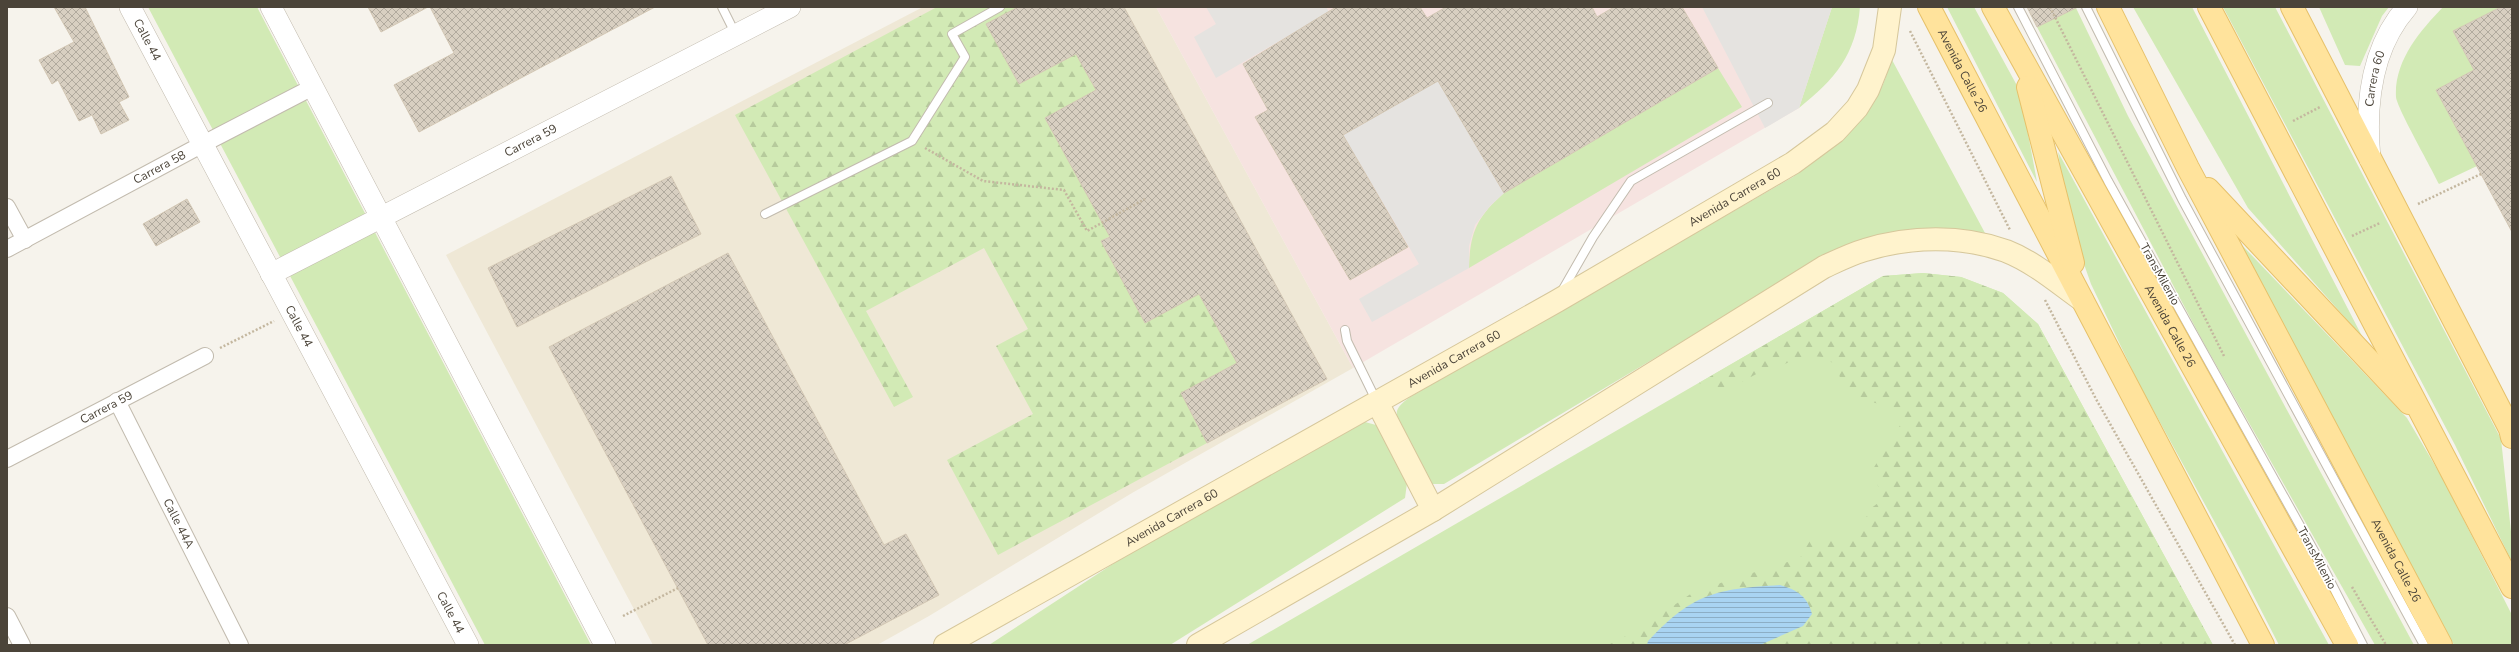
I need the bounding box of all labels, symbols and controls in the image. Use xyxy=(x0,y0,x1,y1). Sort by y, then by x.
street label: Calle 44 xyxy=(130,16,165,63)
street label: Avenida Calle 26 xyxy=(1934,26,1991,115)
street label: Carrera 60 xyxy=(2361,48,2389,107)
street label: Carrera 59 xyxy=(502,120,560,161)
street label: Carrera 58 xyxy=(130,147,189,188)
street label: Avenida Carrera 60 xyxy=(1686,164,1784,230)
street label: TransMilenio xyxy=(2136,240,2184,308)
street label: Avenida Calle 26 xyxy=(2141,282,2199,370)
street label: Calle 44 xyxy=(281,302,317,350)
street label: Avenida Carrera 60 xyxy=(1405,326,1503,391)
street label: Carrera 59 xyxy=(77,387,135,428)
street label: Avenida Carrera 60 xyxy=(1122,485,1221,550)
street label: Calle 44A xyxy=(159,496,198,551)
street label: Avenida Calle 26 xyxy=(2367,516,2425,605)
street label: TransMilenio xyxy=(2294,524,2340,592)
street label: Calle 44 xyxy=(433,589,468,636)

